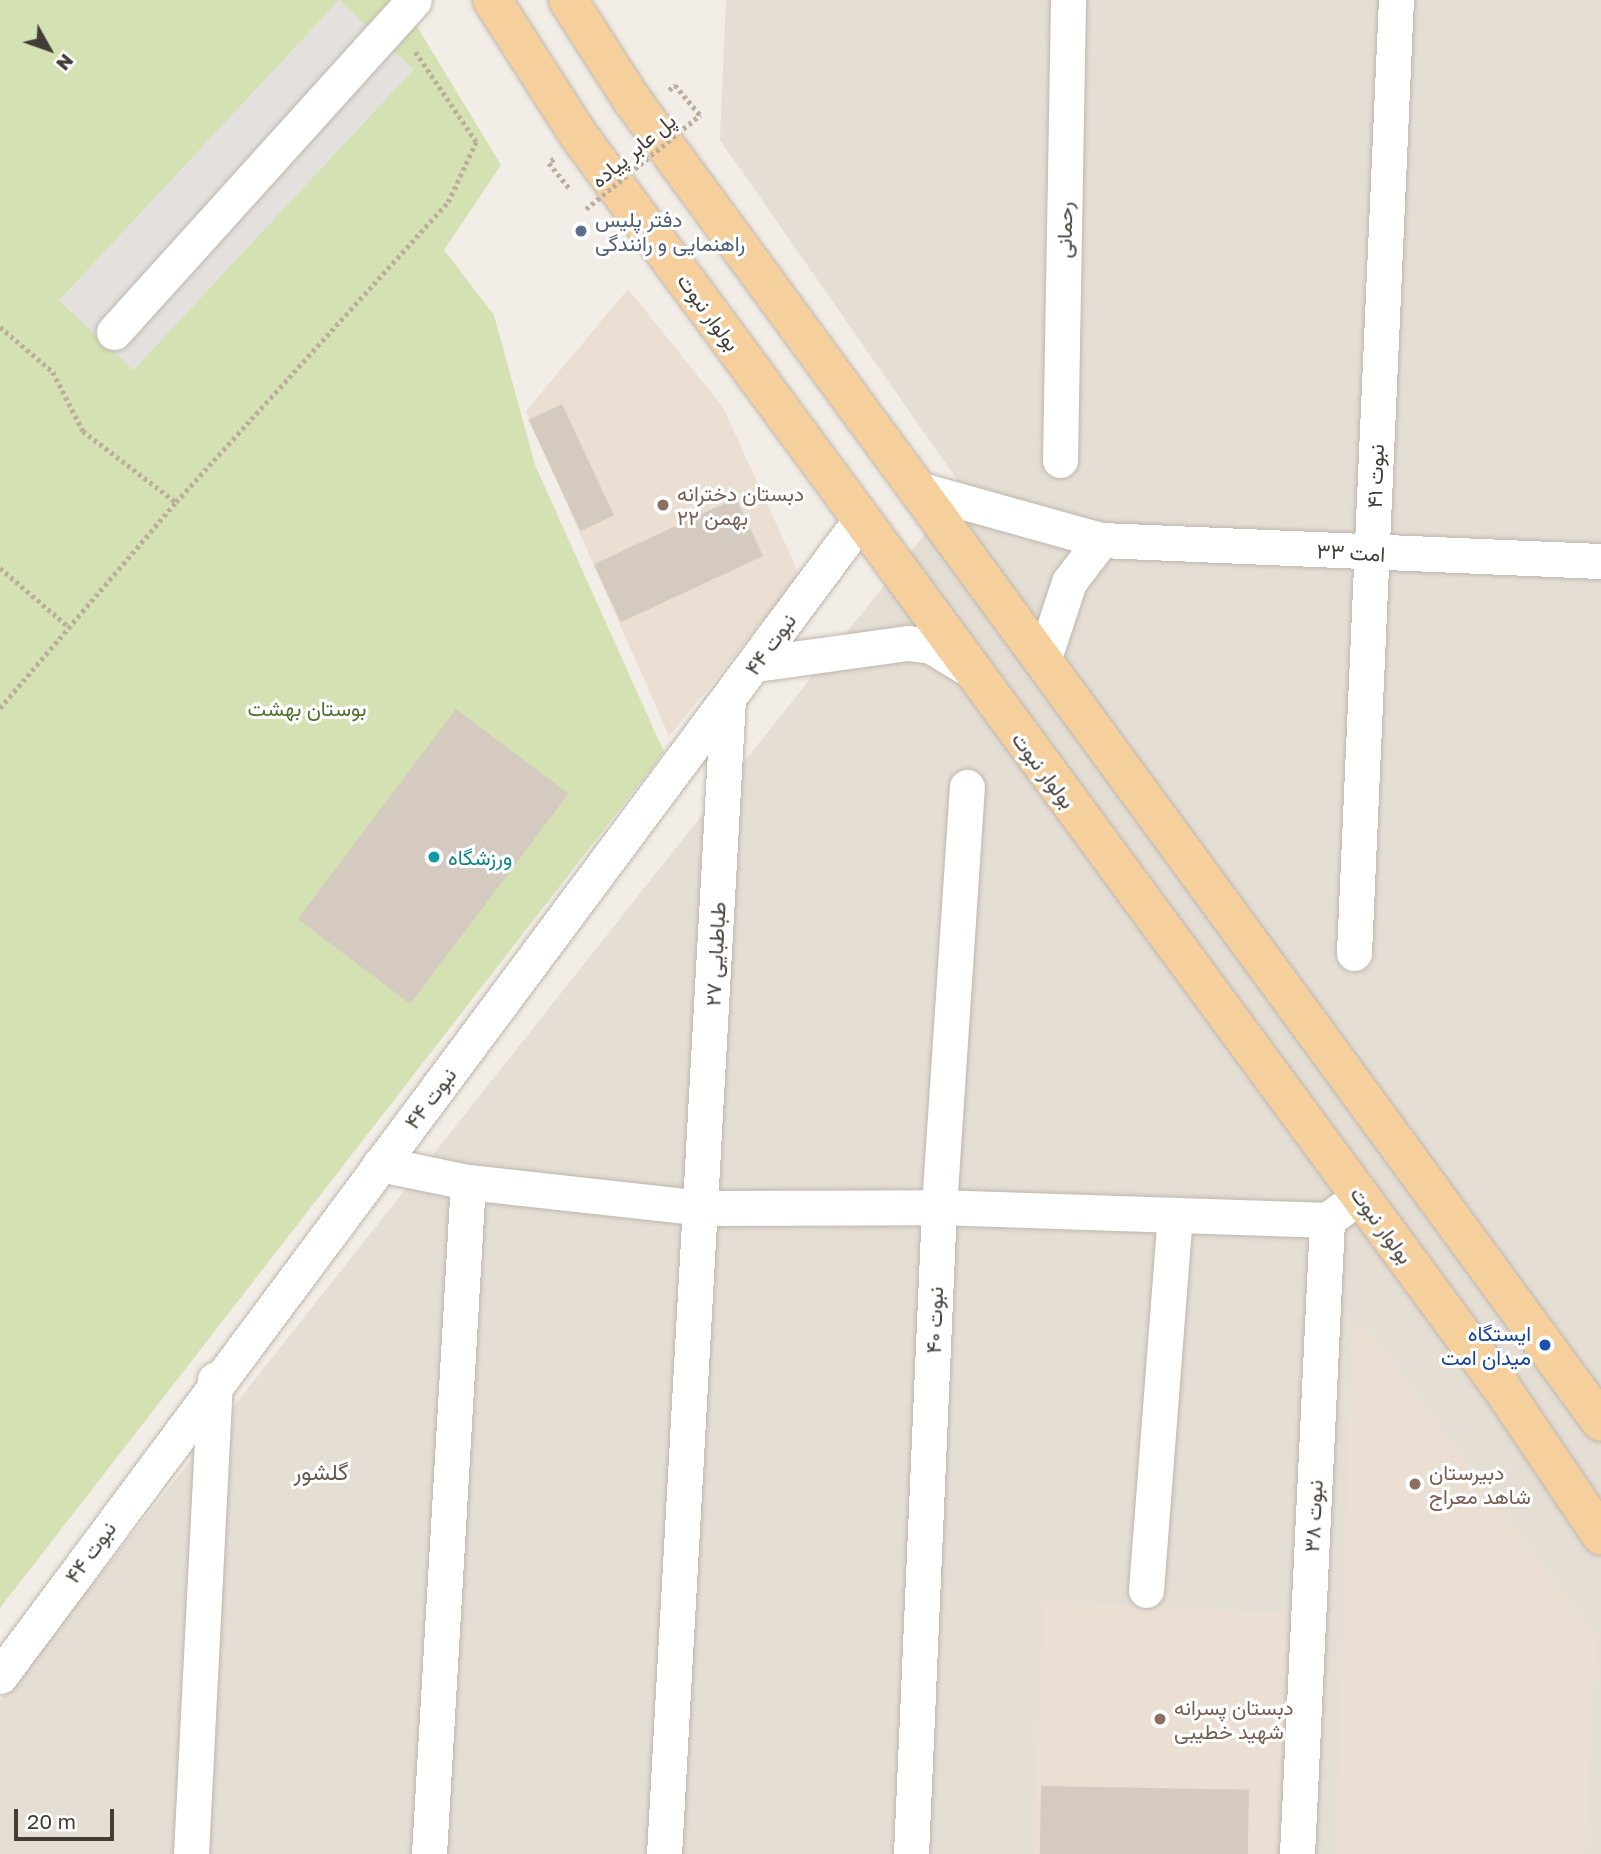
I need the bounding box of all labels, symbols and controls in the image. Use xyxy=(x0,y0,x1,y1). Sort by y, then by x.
north arrow xyxy=(14,14,84,84)
text: N xyxy=(52,50,79,76)
street label: پل عابر پیاده xyxy=(586,107,680,193)
street label: رحمانی xyxy=(1051,201,1077,259)
place label: دفتر پلیس راهنمایی و رانندگی xyxy=(595,206,745,256)
marker: دفتر پلیس راهنمایی و رانندگی xyxy=(573,223,589,239)
street label: بولوار نبوت xyxy=(673,269,745,355)
street label: نبوت ۴۱ xyxy=(1361,443,1389,509)
place label: دبستان دخترانه ۲۲ بهمن xyxy=(677,480,804,530)
marker: دبستان دخترانه ۲۲ بهمن xyxy=(655,497,671,513)
street label: امت ۳۳ xyxy=(1316,538,1386,566)
street label: نبوت ۴۴ xyxy=(739,608,801,680)
park label: بوستان بهشت xyxy=(248,695,366,721)
street label: بولوار نبوت xyxy=(1007,727,1081,813)
place label: ورزشگاه xyxy=(448,844,512,870)
marker: ورزشگاه xyxy=(426,849,442,865)
street label: طباطبایی ۲۷ xyxy=(700,901,730,1007)
street label: نبوت ۴۴ xyxy=(399,1062,461,1134)
street label: بولوار نبوت xyxy=(1346,1182,1418,1268)
street label: نبوت ۴۰ xyxy=(920,1286,948,1354)
place label: ایستگاه میدان امت xyxy=(1441,1320,1531,1370)
marker: ایستگاه میدان امت xyxy=(1537,1337,1553,1353)
district label: گلشور xyxy=(293,1457,349,1485)
place label: دبیرستان شاهد معراج xyxy=(1429,1459,1531,1509)
marker: دبیرستان شاهد معراج xyxy=(1407,1476,1423,1492)
street label: نبوت ۳۸ xyxy=(1299,1479,1327,1553)
street label: نبوت ۴۴ xyxy=(59,1516,121,1588)
place label: دبستان پسرانه شهید خطیبی xyxy=(1174,1694,1294,1744)
marker: دبستان پسرانه شهید خطیبی xyxy=(1152,1711,1168,1727)
scale bar xyxy=(18,1794,117,1838)
text: 20 m xyxy=(27,1808,76,1834)

